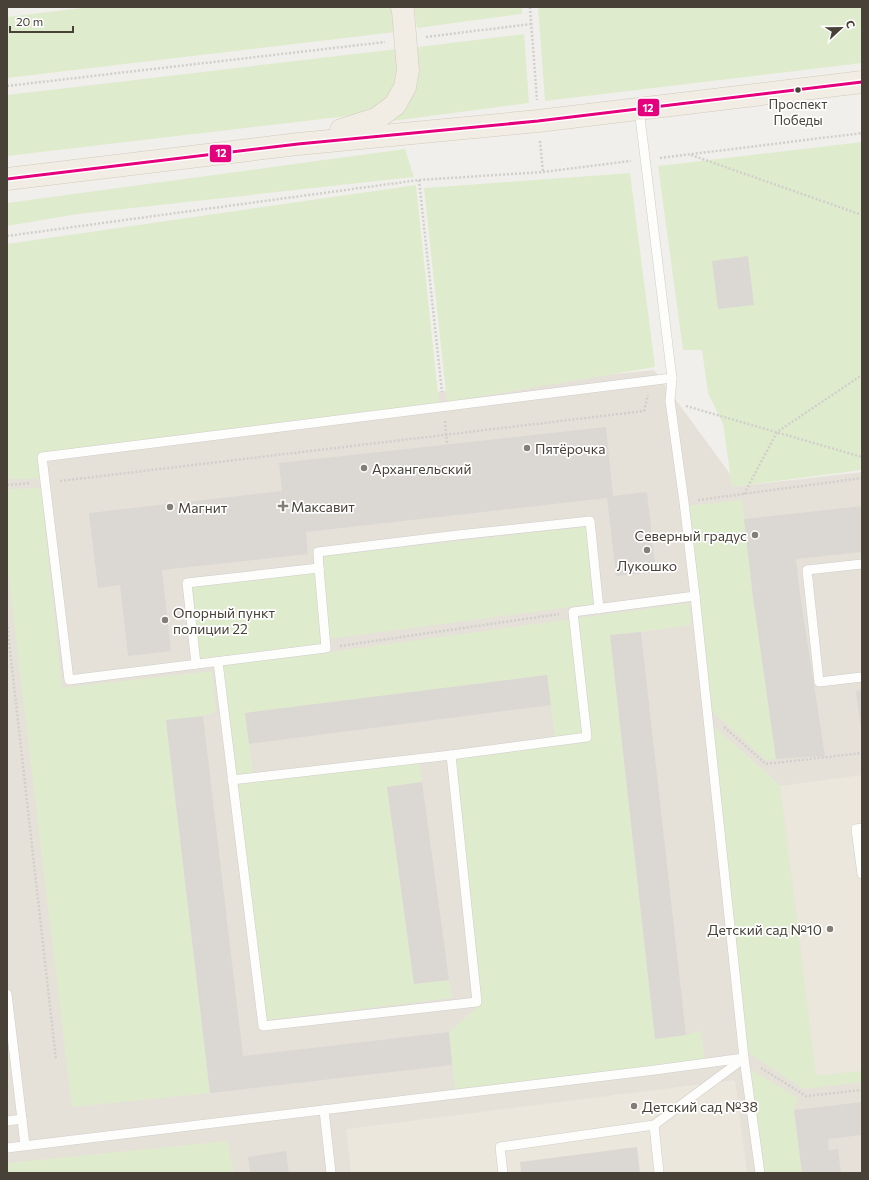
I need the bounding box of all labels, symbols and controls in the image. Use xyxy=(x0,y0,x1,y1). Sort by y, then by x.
scale bar xyxy=(10,8,73,34)
north arrow xyxy=(821,8,861,48)
text: 20 m xyxy=(16,14,43,28)
text: С xyxy=(843,18,858,30)
marker: Проспект Победы xyxy=(793,85,803,95)
place label: Проспект Победы xyxy=(769,96,827,128)
line badge: 12 xyxy=(637,98,660,117)
text: 12 xyxy=(642,101,654,114)
line badge: 12 xyxy=(209,144,232,163)
text: 12 xyxy=(215,146,227,159)
place label: Пятёрочка xyxy=(535,440,605,457)
marker: Пятёрочка xyxy=(522,443,532,453)
place label: Архангельский xyxy=(372,460,471,477)
marker: Архангельский xyxy=(359,463,369,473)
place label: Максавит xyxy=(291,498,355,515)
place label: Магнит xyxy=(178,499,228,516)
marker: Максавит xyxy=(278,501,288,511)
marker: Магнит xyxy=(165,502,175,512)
place label: Северный градус xyxy=(635,527,747,544)
marker: Северный градус xyxy=(750,530,760,540)
marker: Лукошко xyxy=(642,545,652,555)
place label: Лукошко xyxy=(617,557,677,574)
place label: Опорный пункт полиции 22 xyxy=(173,604,275,637)
marker: Опорный пункт полиции 22 xyxy=(160,615,170,625)
place label: Детский сад №10 xyxy=(707,921,822,938)
marker: Детский сад №10 xyxy=(825,924,835,934)
place label: Детский сад №38 xyxy=(642,1098,758,1115)
marker: Детский сад №38 xyxy=(629,1101,639,1111)

